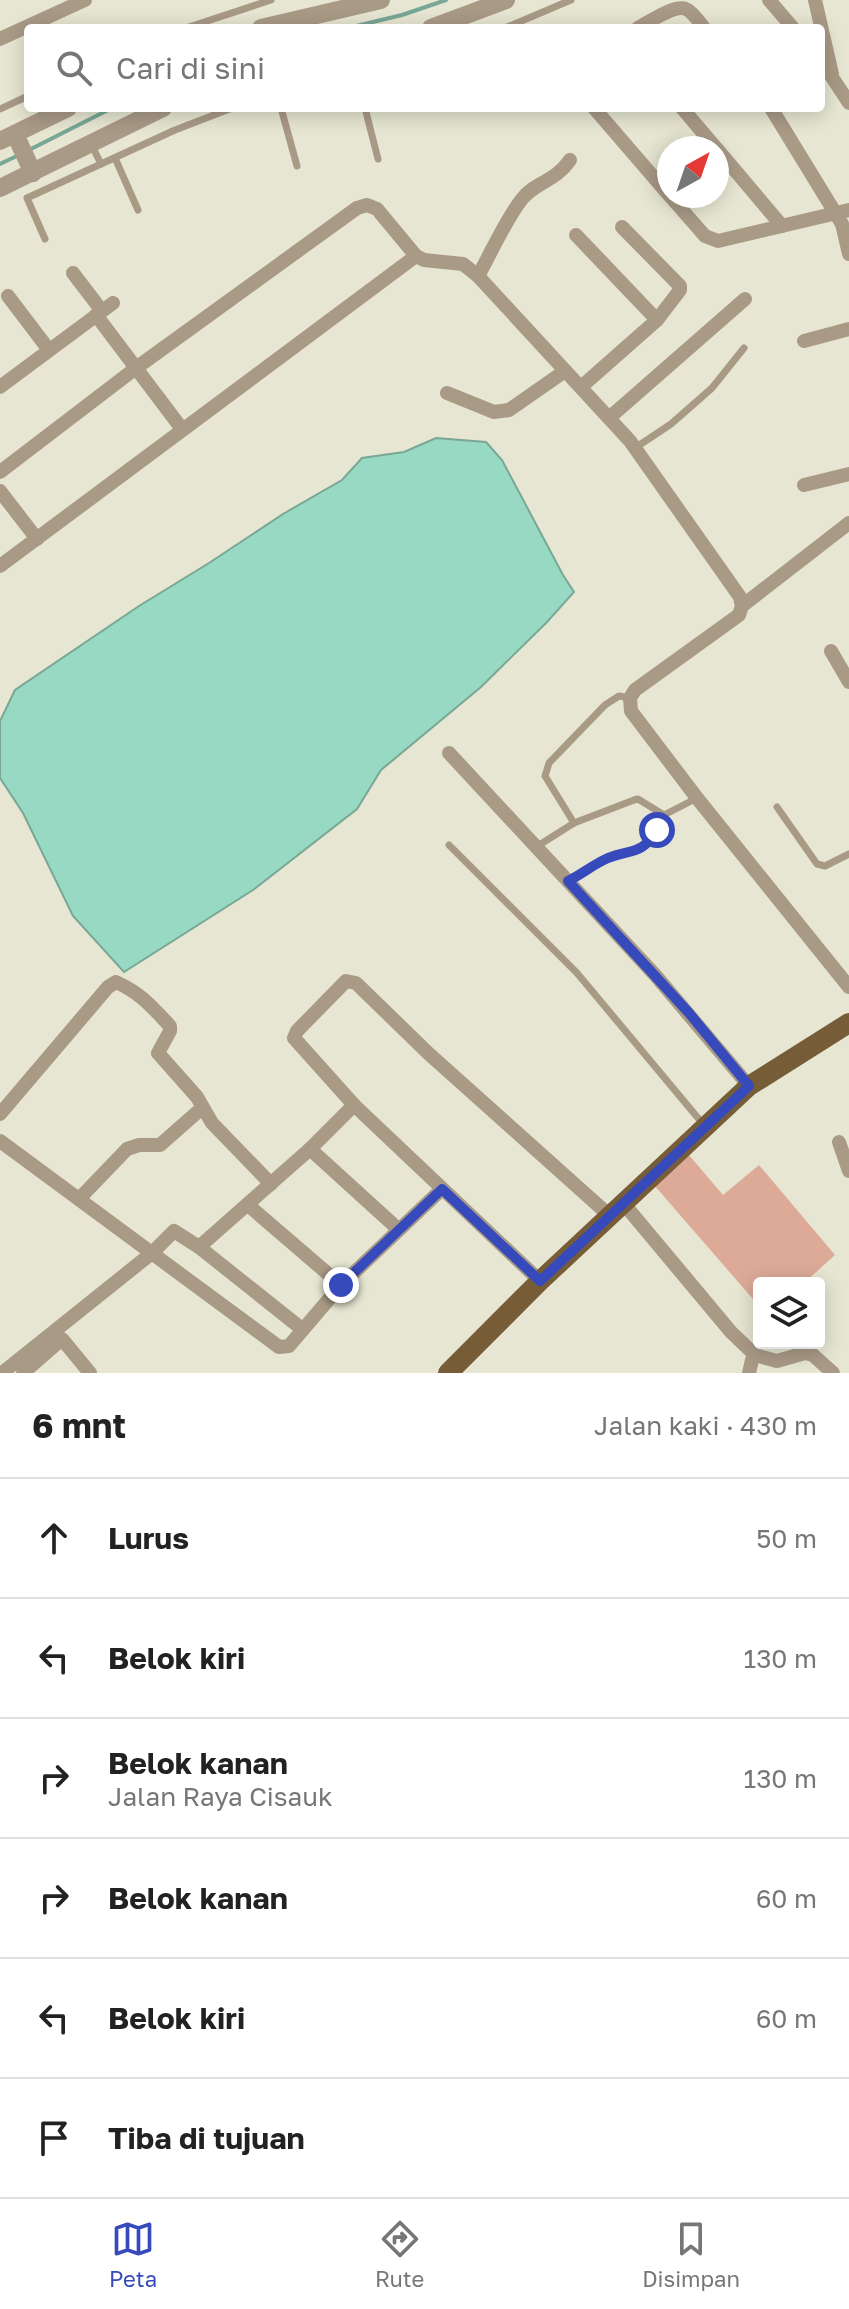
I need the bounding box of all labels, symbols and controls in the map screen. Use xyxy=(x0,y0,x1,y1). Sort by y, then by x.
search box xyxy=(24,24,825,112)
icon: search xyxy=(52,46,96,90)
text: Cari di sini xyxy=(116,50,265,86)
north arrow xyxy=(657,136,729,208)
route start xyxy=(639,812,675,848)
route end xyxy=(323,1267,359,1303)
map controls xyxy=(753,1277,825,1349)
button: layers xyxy=(753,1277,825,1349)
text: 6 mnt xyxy=(32,1405,126,1445)
text: Jalan kaki · 430 m xyxy=(594,1410,817,1441)
icon: ahead xyxy=(32,1516,76,1560)
text: Lurus xyxy=(108,1520,189,1556)
text: 50 m xyxy=(756,1523,817,1554)
icon: left xyxy=(32,1636,76,1680)
text: Belok kiri xyxy=(108,1640,245,1676)
text: 130 m xyxy=(744,1643,817,1674)
text: Belok kanan xyxy=(108,1745,288,1781)
icon: right xyxy=(32,1756,76,1800)
text: 130 m xyxy=(744,1763,817,1794)
text: Jalan Raya Cisauk xyxy=(108,1781,333,1812)
icon: right xyxy=(32,1876,76,1920)
text: Belok kanan xyxy=(108,1880,288,1916)
text: 60 m xyxy=(756,1883,817,1914)
icon: left xyxy=(32,1996,76,2040)
text: Belok kiri xyxy=(108,2000,245,2036)
text: 60 m xyxy=(756,2003,817,2034)
icon: arrive xyxy=(32,2116,76,2160)
text: Tiba di tujuan xyxy=(108,2120,305,2156)
tab: Peta xyxy=(109,2217,157,2292)
tab: Rute xyxy=(375,2217,424,2292)
tab: Disimpan xyxy=(642,2217,740,2292)

